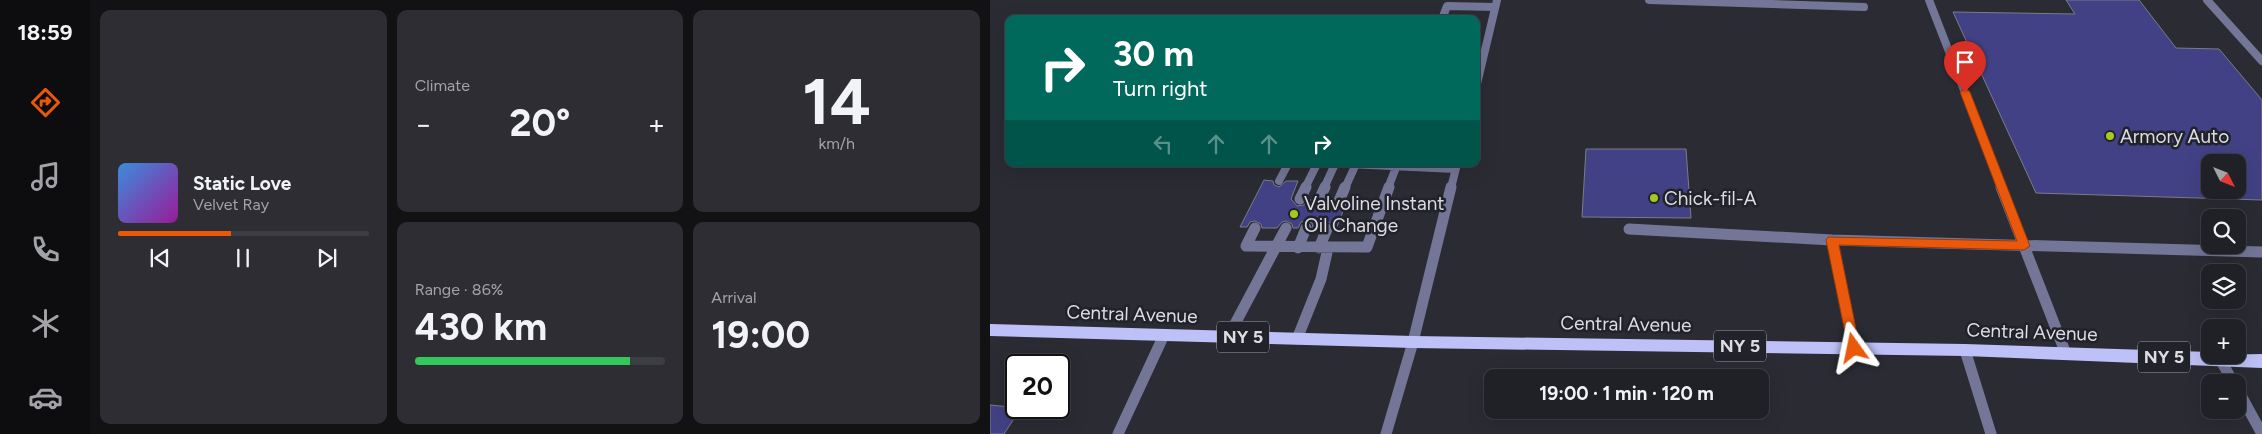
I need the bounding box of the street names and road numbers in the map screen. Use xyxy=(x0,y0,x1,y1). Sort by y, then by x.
street label: Central Avenue xyxy=(1066,300,1198,328)
street label: Central Avenue xyxy=(1560,311,1692,337)
street label: Central Avenue xyxy=(1966,318,2098,346)
road number: NY 5 xyxy=(1217,322,1269,352)
road number: NY 5 xyxy=(1714,331,1766,362)
road number: NY 5 xyxy=(2138,342,2190,372)

